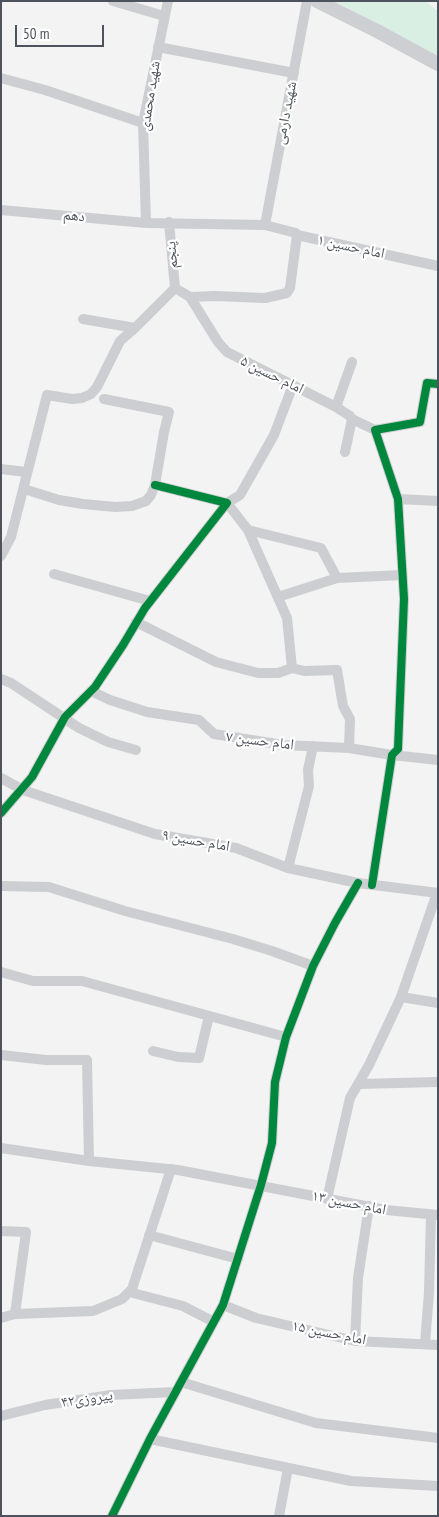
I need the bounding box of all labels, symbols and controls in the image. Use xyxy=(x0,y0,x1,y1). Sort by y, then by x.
scale bar xyxy=(18,15,106,47)
text: 50 m xyxy=(23,24,49,43)
street label: شهید محمدی xyxy=(136,60,164,132)
street label: شهید دارمی xyxy=(271,80,301,146)
street label: دهم xyxy=(62,206,86,226)
street label: امام حسین ۱ xyxy=(316,231,386,263)
street label: پنجم xyxy=(162,241,182,269)
street label: امام حسین ۵ xyxy=(237,352,307,398)
street label: امام حسین ۷ xyxy=(225,728,295,754)
street label: امام حسین ۹ xyxy=(161,826,231,856)
street label: امام حسین ۱۳ xyxy=(310,1187,388,1219)
street label: امام حسین ۱۵ xyxy=(290,1317,368,1349)
street label: پیروزی۴۲ xyxy=(60,1386,114,1412)

